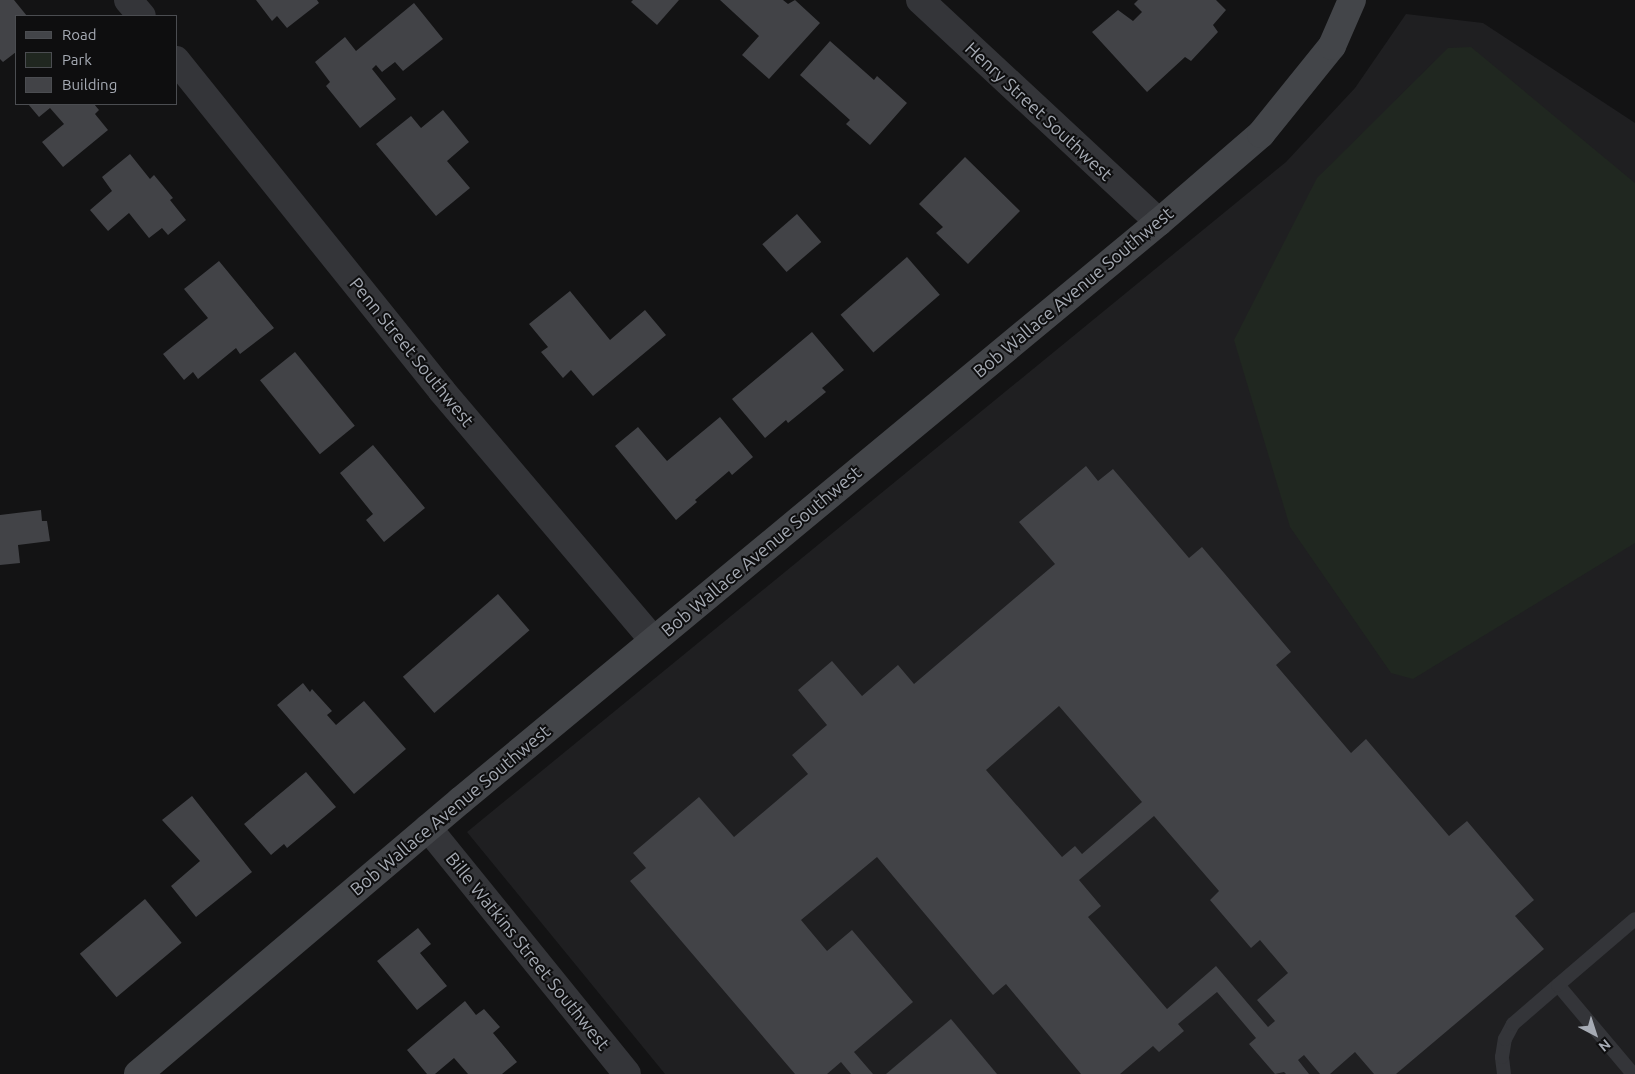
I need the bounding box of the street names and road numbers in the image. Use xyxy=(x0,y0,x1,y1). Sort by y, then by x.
street label: Henry Street Southwest xyxy=(961,37,1117,185)
street label: Bob Wallace Avenue Southwest xyxy=(969,202,1177,382)
street label: Penn Street Southwest xyxy=(345,273,479,431)
street label: Bob Wallace Avenue Southwest xyxy=(657,461,865,641)
street label: Bob Wallace Avenue Southwest xyxy=(346,720,554,900)
street label: Bille Watkins Street Southwest xyxy=(441,848,615,1054)

